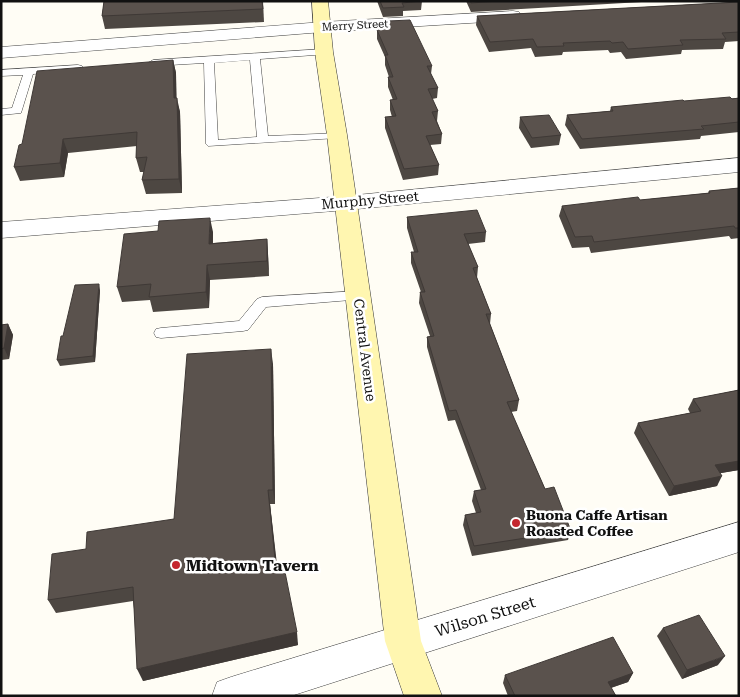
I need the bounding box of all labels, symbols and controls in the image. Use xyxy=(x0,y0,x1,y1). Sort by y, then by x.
street label: Merry Street xyxy=(321,17,389,34)
street label: Murphy Street xyxy=(321,188,419,212)
street label: Central Avenue xyxy=(351,298,379,403)
place label: Buona Caffe Artisan Roasted Coffee xyxy=(526,507,668,539)
marker: Buona Caffe Artisan Roasted Coffee xyxy=(510,517,522,529)
place label: Midtown Tavern xyxy=(186,556,319,575)
marker: Midtown Tavern xyxy=(170,559,182,571)
street label: Wilson Street xyxy=(433,592,538,641)

